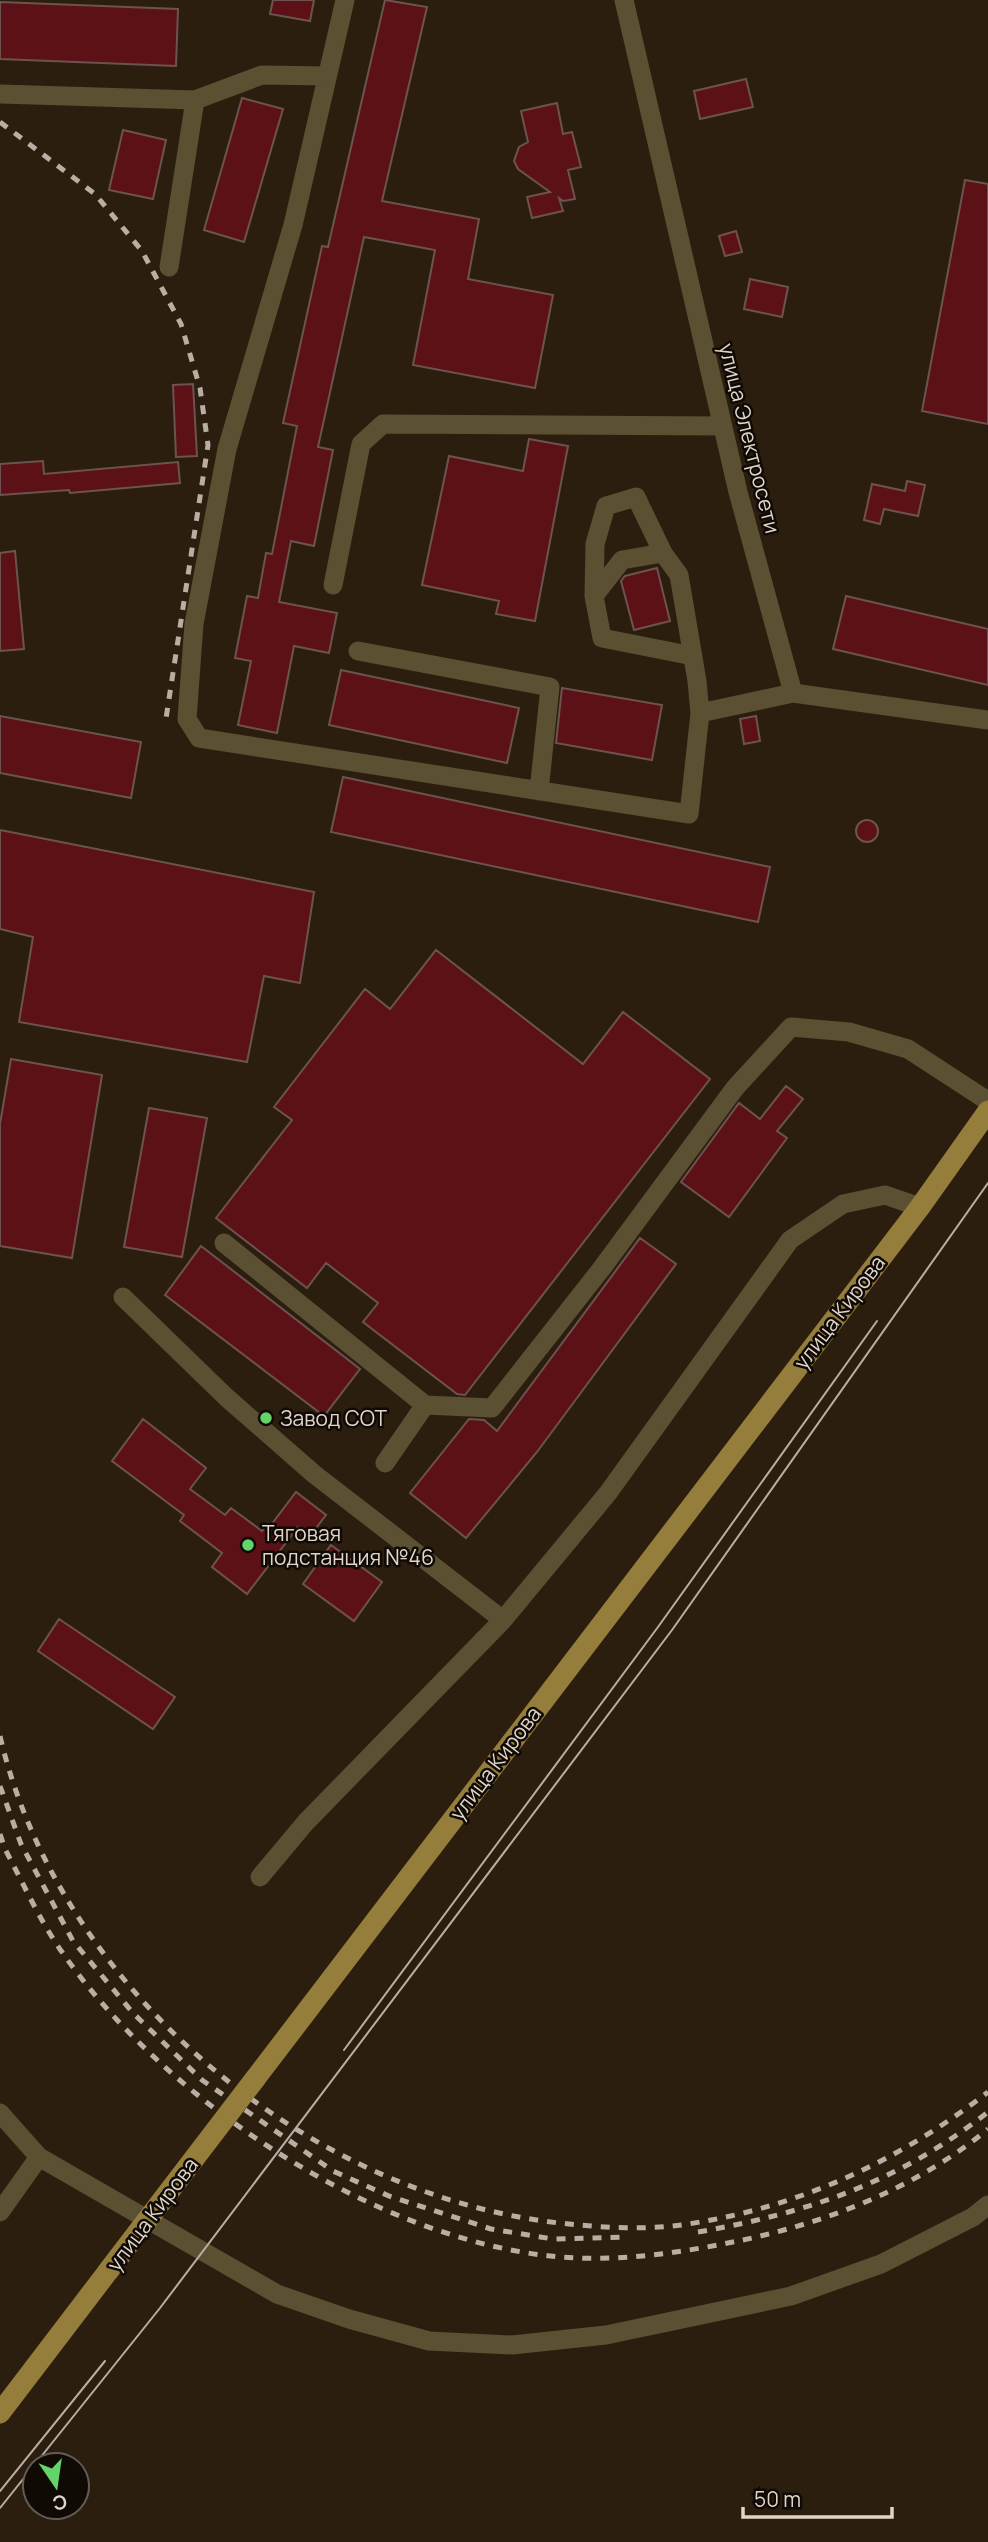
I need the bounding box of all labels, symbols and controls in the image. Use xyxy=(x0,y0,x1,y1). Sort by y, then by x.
street label: улица Электросети xyxy=(713,340,787,536)
street label: улица Кирова xyxy=(787,1249,891,1375)
place label: Завод СОТ xyxy=(280,1404,387,1432)
marker: Завод СОТ xyxy=(258,1410,274,1426)
place label: Тяговая подстанция №46 xyxy=(262,1519,434,1571)
marker: Тяговая подстанция №46 xyxy=(240,1537,256,1553)
street label: улица Кирова xyxy=(443,1700,547,1826)
street label: улица Кирова xyxy=(100,2151,204,2277)
north arrow xyxy=(21,2451,91,2521)
scale bar xyxy=(743,2476,892,2520)
text: 50 m xyxy=(754,2485,801,2513)
text: С xyxy=(50,2488,70,2517)

